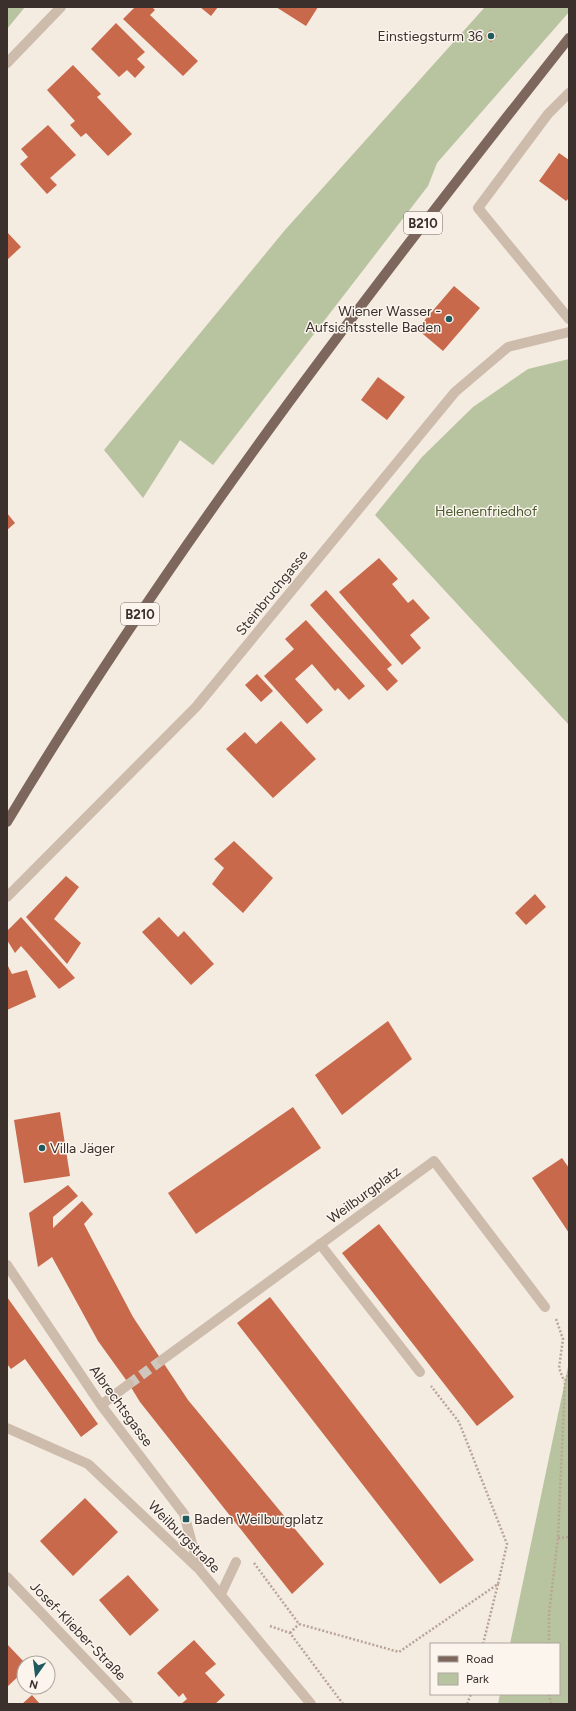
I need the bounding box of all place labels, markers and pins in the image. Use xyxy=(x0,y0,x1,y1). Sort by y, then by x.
place label: Einstiegsturm 36 xyxy=(377,28,483,45)
marker: Einstiegsturm 36 xyxy=(486,31,496,41)
place label: Wiener Wasser - Aufsichtsstelle Baden xyxy=(306,303,441,336)
marker: Wiener Wasser - Aufsichtsstelle Baden xyxy=(444,314,454,324)
place label: Villa Jäger xyxy=(50,1140,115,1157)
marker: Villa Jäger xyxy=(37,1143,47,1153)
place label: Baden Weilburgplatz xyxy=(194,1511,323,1528)
marker: Baden Weilburgplatz xyxy=(181,1514,191,1524)

